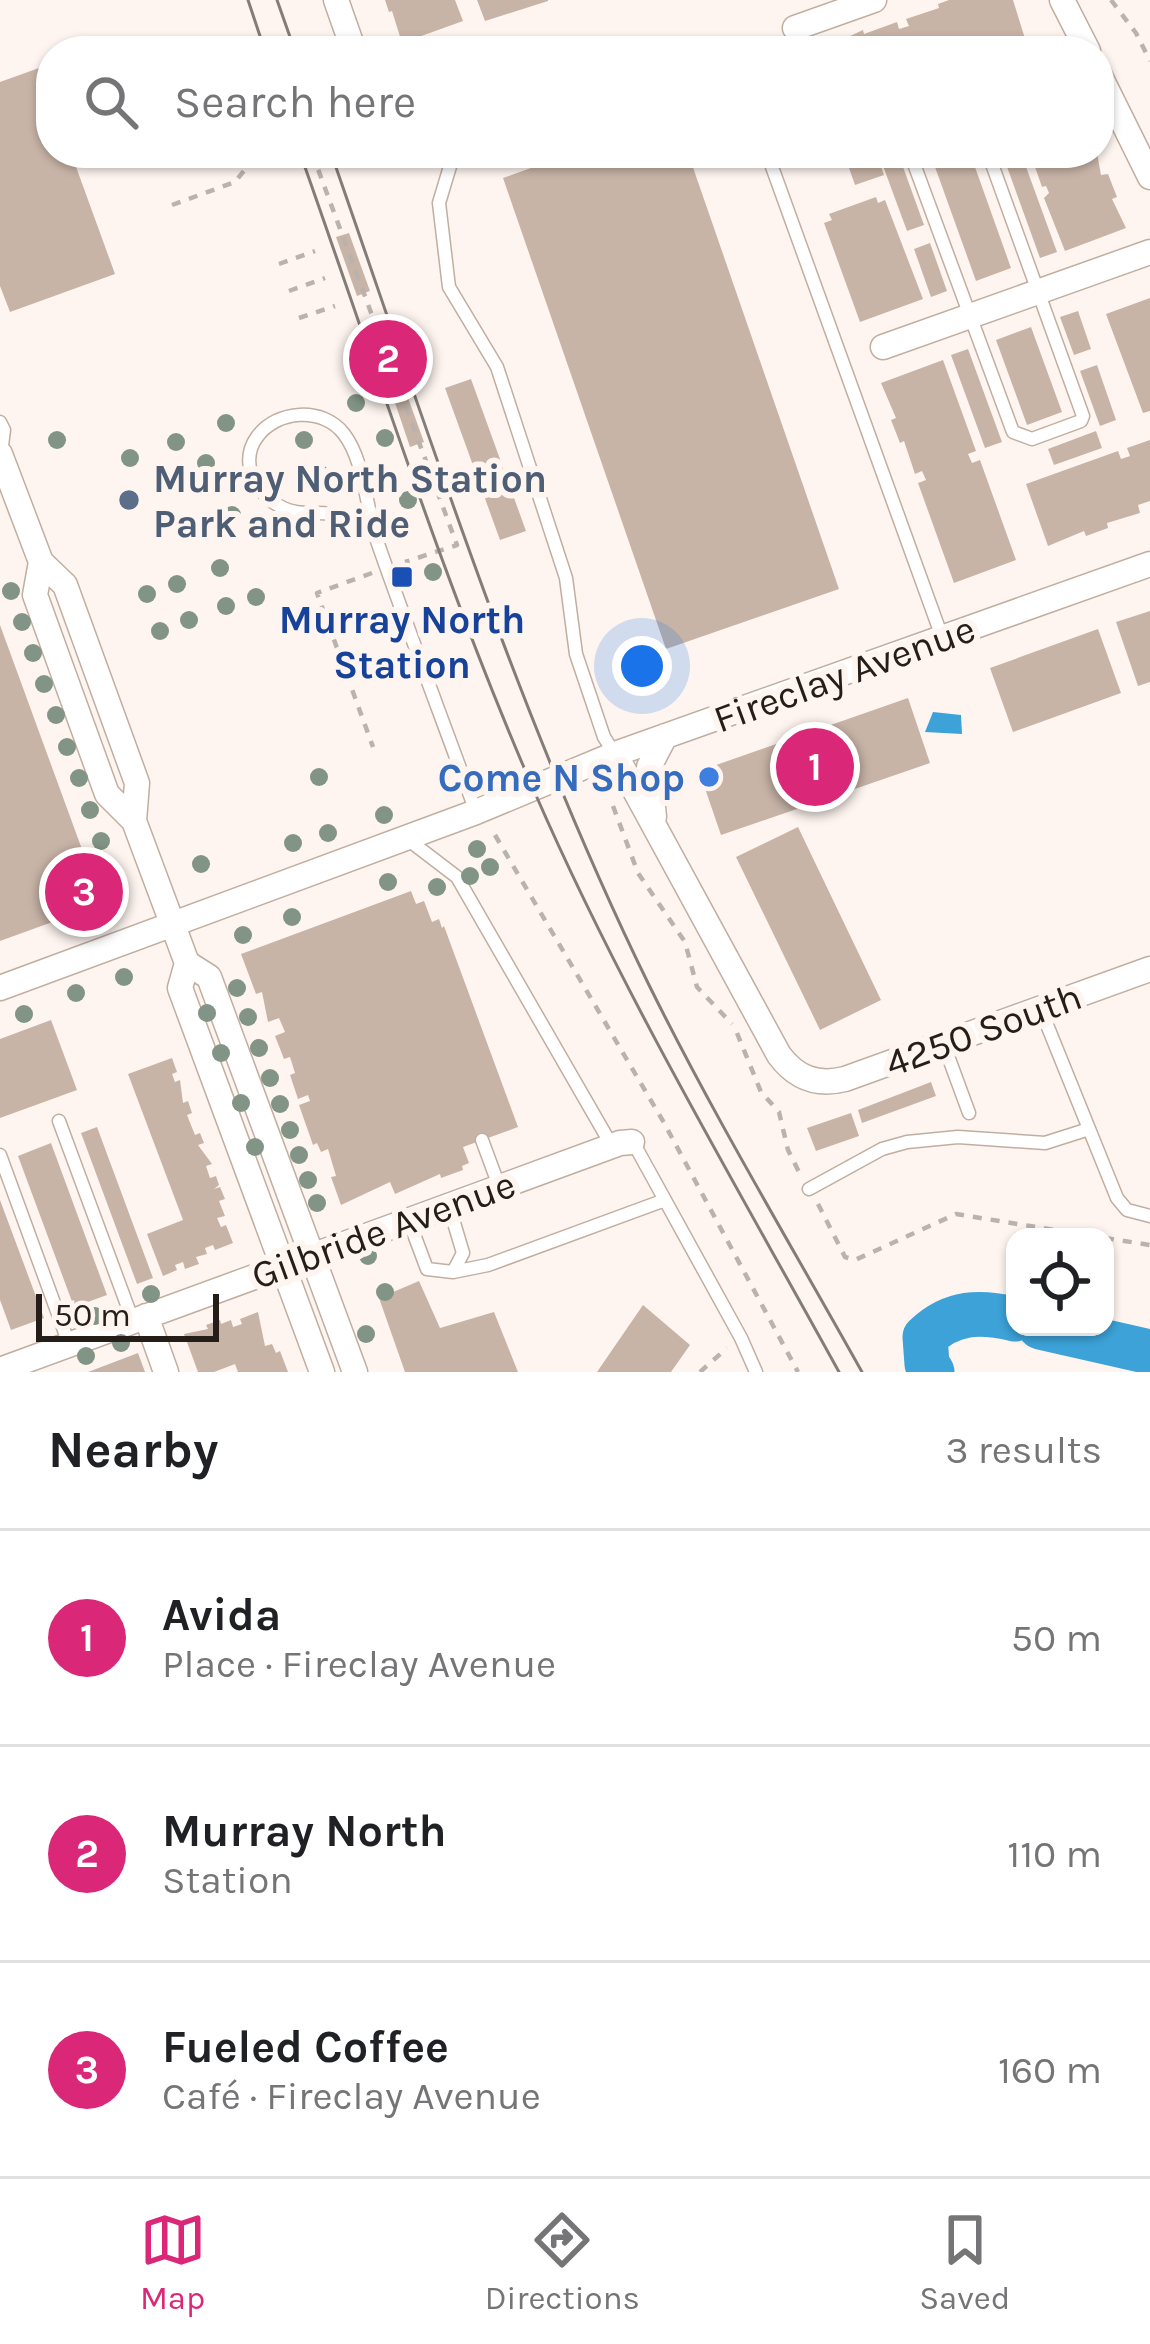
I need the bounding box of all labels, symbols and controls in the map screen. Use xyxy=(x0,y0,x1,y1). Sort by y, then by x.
search box xyxy=(36,36,1114,168)
icon: search xyxy=(78,69,144,135)
text: Search here xyxy=(174,76,416,128)
pin: 2 xyxy=(349,314,427,404)
place label: Murray North Station Park and Ride xyxy=(153,456,547,547)
marker: Murray North Station Park and Ride xyxy=(116,487,142,513)
marker: Murray North Station xyxy=(389,564,415,590)
place label: Murray North Station xyxy=(279,597,525,688)
street label: Fireclay Avenue xyxy=(708,605,981,742)
your location xyxy=(612,636,672,696)
pin: 1 xyxy=(776,722,854,812)
place label: Come N Shop xyxy=(438,755,685,801)
marker: Come N Shop xyxy=(696,764,722,790)
pin: 3 xyxy=(45,847,123,937)
street label: 4250 South xyxy=(879,973,1088,1087)
street label: Gilbride Avenue xyxy=(245,1161,521,1299)
map controls xyxy=(1006,1228,1114,1336)
button: locate xyxy=(1006,1228,1114,1336)
scale bar xyxy=(36,1288,219,1341)
text: 50 m xyxy=(54,1296,131,1334)
text: Nearby xyxy=(48,1420,218,1480)
text: 3 results xyxy=(945,1427,1102,1473)
text: Avida xyxy=(162,1589,281,1641)
text: 1 xyxy=(80,1615,94,1661)
text: 50 m xyxy=(1011,1615,1102,1661)
text: Place · Fireclay Avenue xyxy=(162,1641,556,1687)
text: Murray North xyxy=(162,1805,446,1857)
text: 2 xyxy=(75,1831,99,1877)
text: 110 m xyxy=(1007,1831,1102,1877)
text: Station xyxy=(162,1857,293,1903)
text: Fueled Coffee xyxy=(162,2021,449,2073)
text: 3 xyxy=(75,2047,99,2093)
text: 160 m xyxy=(998,2047,1102,2093)
text: Café · Fireclay Avenue xyxy=(162,2073,541,2119)
tab: Map xyxy=(140,2207,206,2317)
tab: Directions xyxy=(485,2207,640,2317)
tab: Saved xyxy=(919,2207,1010,2317)

